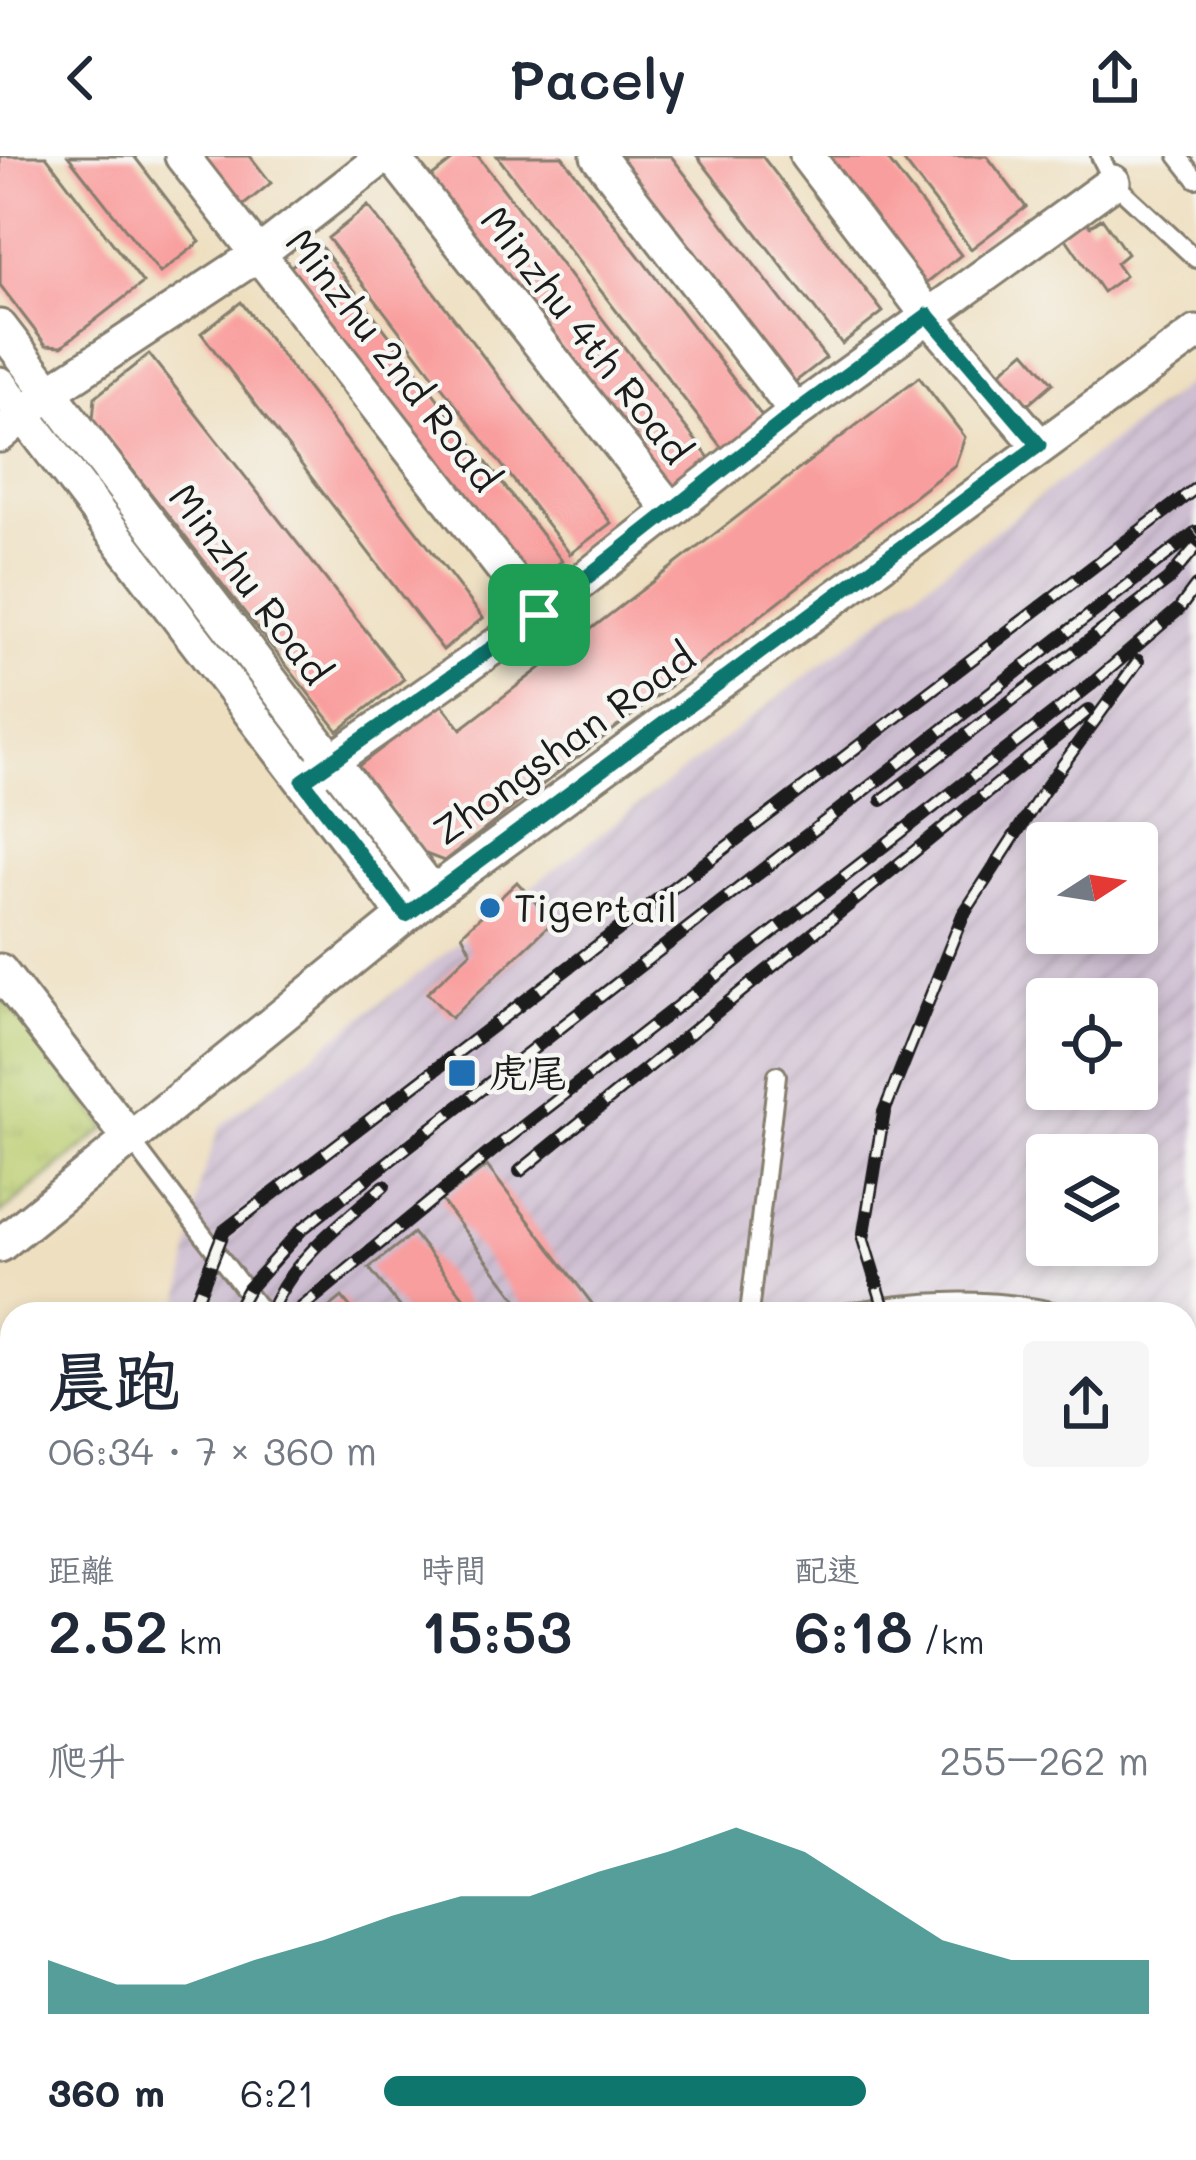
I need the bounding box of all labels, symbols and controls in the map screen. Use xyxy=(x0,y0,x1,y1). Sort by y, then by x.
text: Pacely xyxy=(510,43,686,114)
icon: back xyxy=(48,45,114,111)
icon: share xyxy=(1082,45,1148,111)
street label: Minzhu 4th Road xyxy=(470,195,704,473)
street label: Minzhu 2nd Road xyxy=(276,217,513,501)
street label: Minzhu Road xyxy=(159,472,344,694)
pin xyxy=(488,564,590,666)
icon: arrive xyxy=(506,582,572,648)
street label: Zhongshan Road xyxy=(422,630,705,856)
north arrow xyxy=(1026,822,1158,954)
map controls xyxy=(1026,822,1158,1266)
place label: Tigertail xyxy=(514,881,677,933)
marker: Tigertail xyxy=(477,895,503,921)
button: locate xyxy=(1026,978,1158,1110)
place label: 虎尾 xyxy=(489,1046,567,1097)
marker: 虎尾 xyxy=(446,1057,478,1089)
button: layers xyxy=(1026,1134,1158,1266)
text: 晨跑 xyxy=(48,1336,180,1422)
button: share xyxy=(1023,1341,1149,1467)
text: 06:34 · 7 × 360 m xyxy=(48,1424,377,1475)
text: 距離 xyxy=(48,1547,114,1590)
text: 時間 xyxy=(421,1547,487,1590)
text: 配速 xyxy=(794,1547,860,1590)
text: 2.52 xyxy=(48,1591,168,1669)
text: 15:53 xyxy=(421,1591,572,1669)
text: 6:18 xyxy=(794,1591,913,1669)
text: km xyxy=(168,1619,223,1662)
text: /km xyxy=(913,1619,984,1662)
text: 爬升 xyxy=(48,1734,126,1785)
text: 255–262 m xyxy=(939,1734,1149,1785)
text: 360 m xyxy=(48,2066,165,2117)
text: 6:21 xyxy=(240,2066,315,2117)

